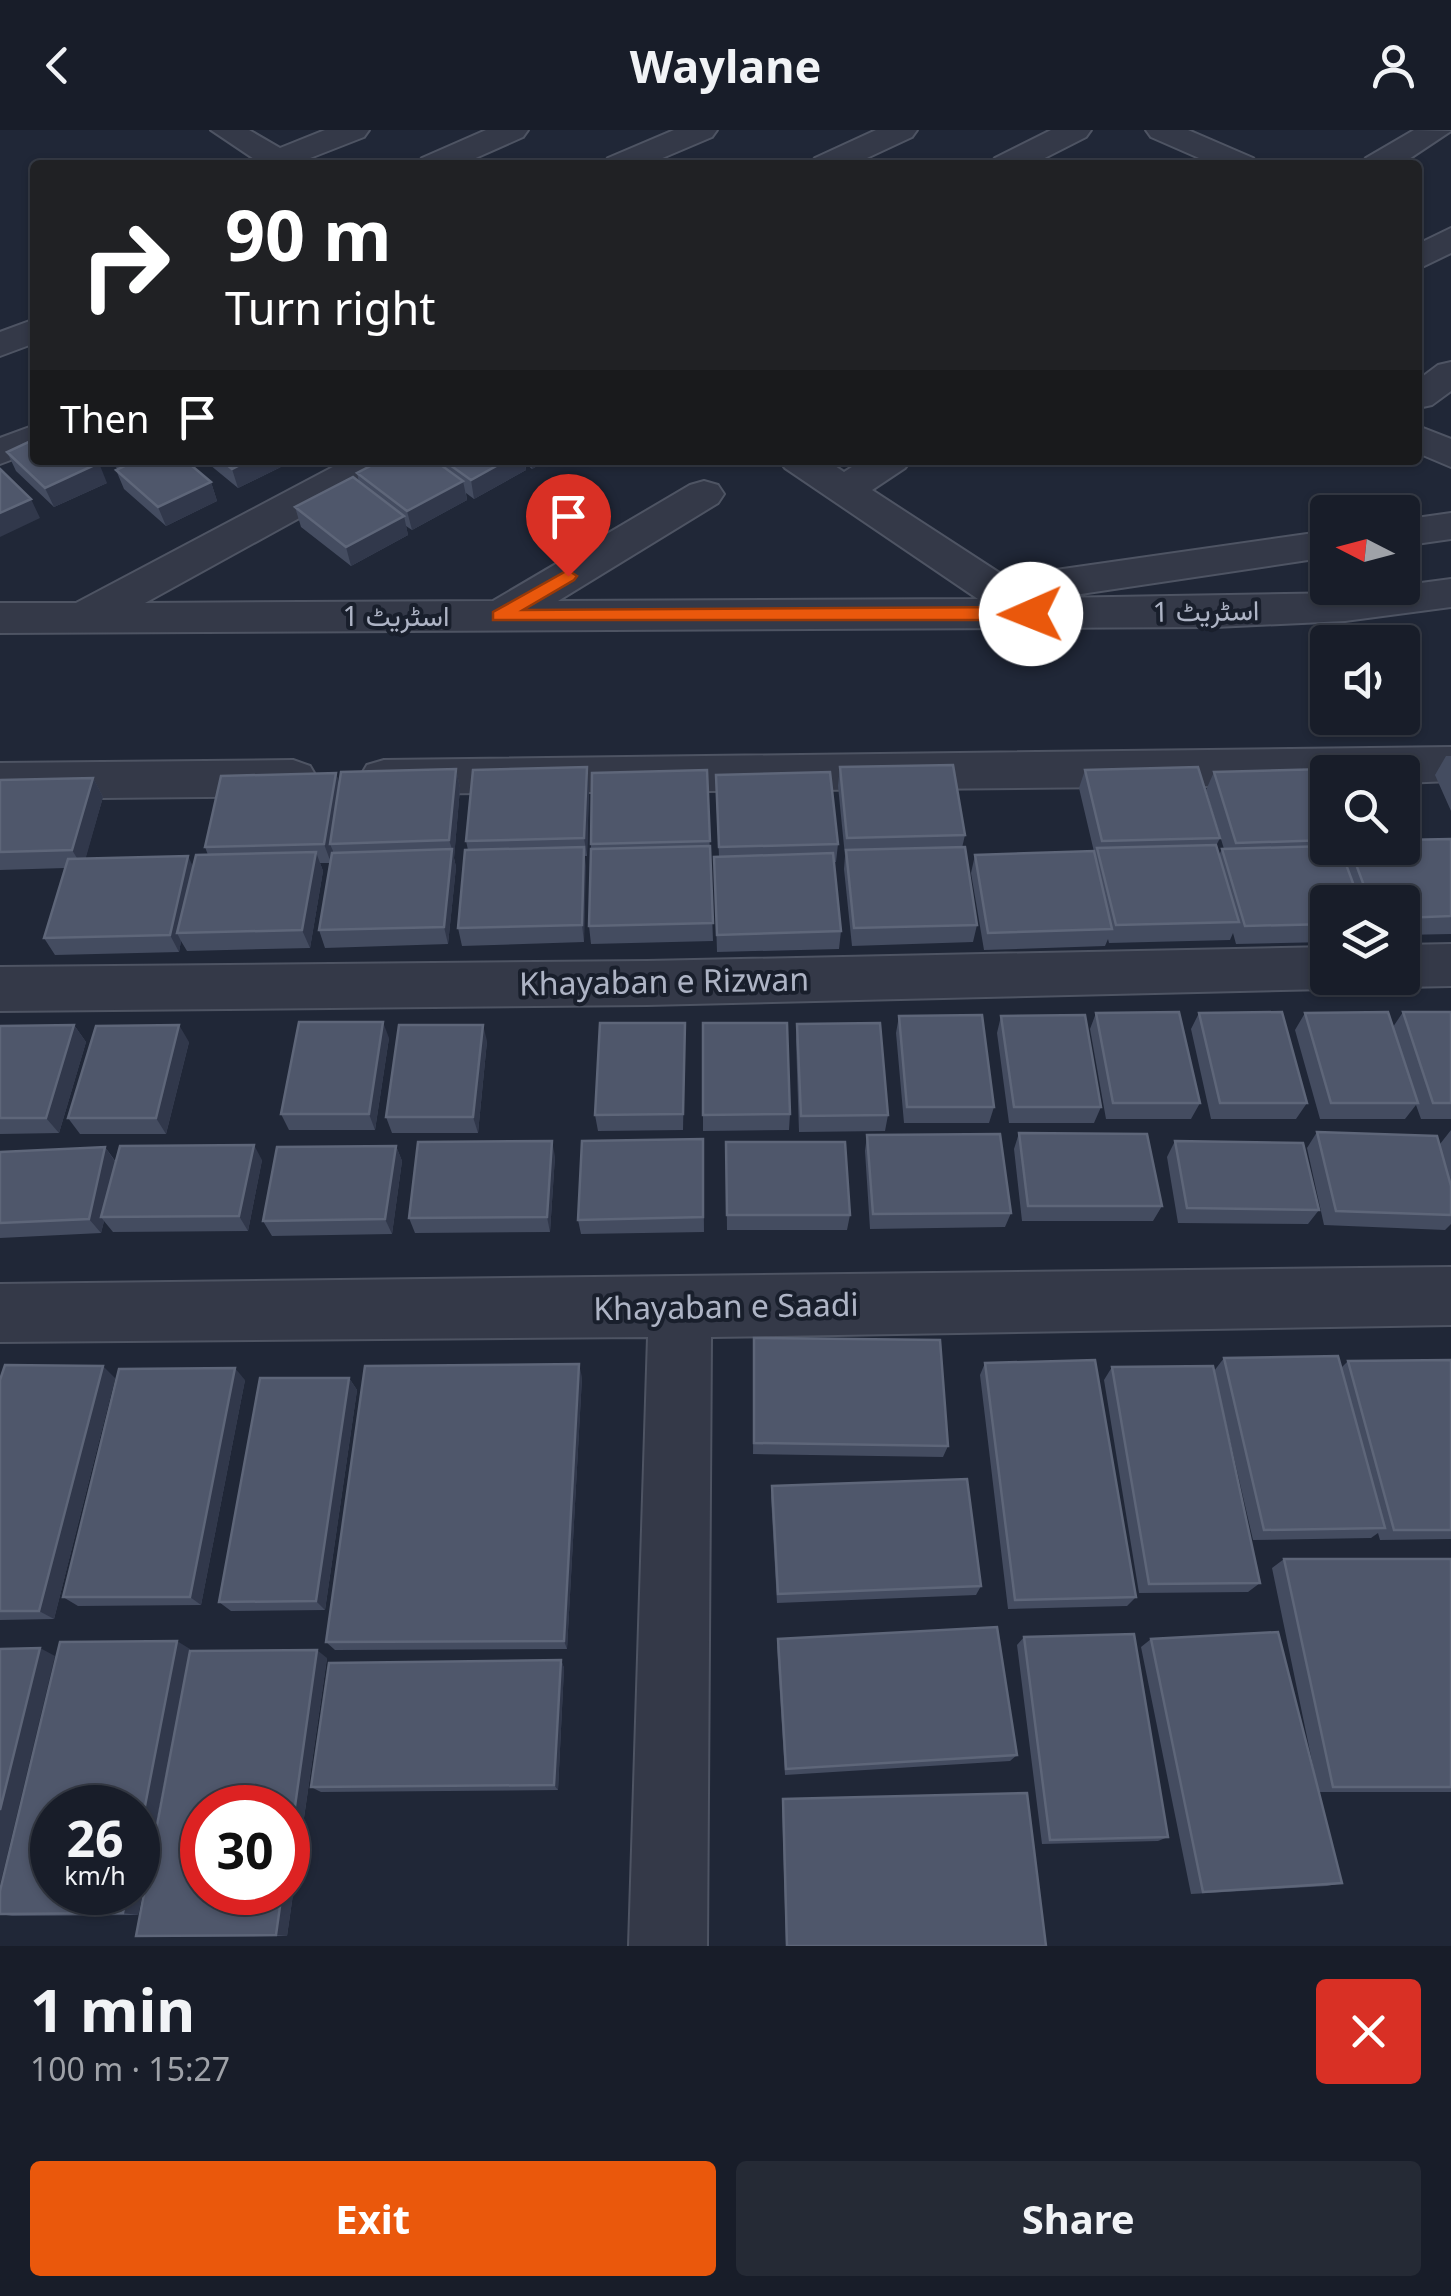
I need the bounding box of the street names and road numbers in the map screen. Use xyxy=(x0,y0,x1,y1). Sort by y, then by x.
street label: اسٹریٹ 1 xyxy=(1152,590,1260,630)
street label: اسٹریٹ 1 xyxy=(343,596,449,634)
street label: Khayaban e Rizwan xyxy=(519,956,809,1005)
street label: Khayaban e Saadi xyxy=(593,1282,859,1329)

